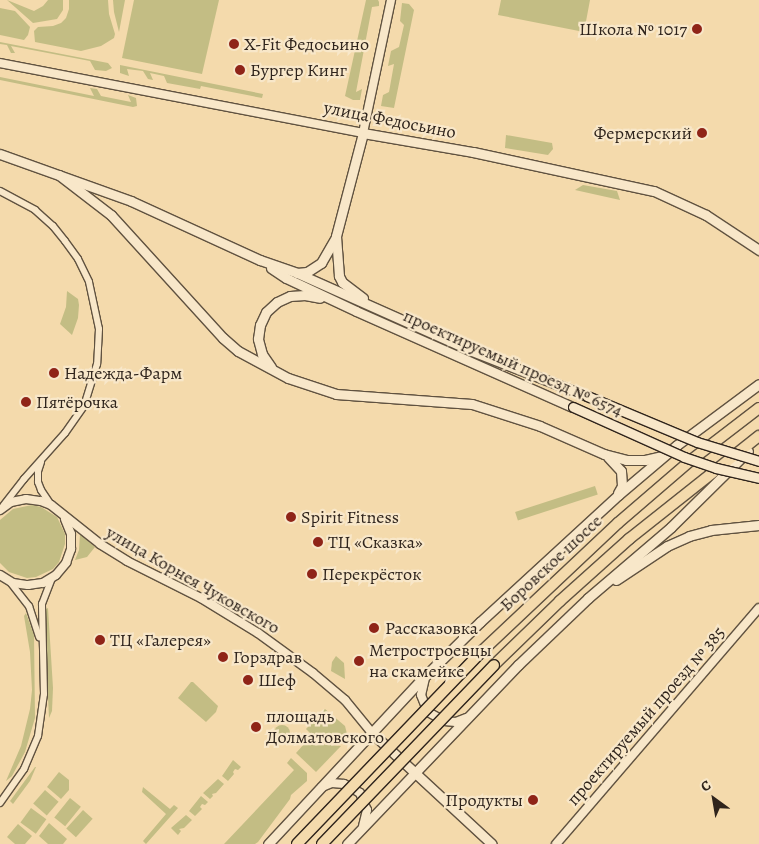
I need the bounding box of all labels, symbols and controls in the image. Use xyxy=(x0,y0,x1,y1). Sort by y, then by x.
place label: Школа № 1017 xyxy=(579,18,687,40)
marker: Школа № 1017 xyxy=(691,23,703,35)
place label: X-Fit Федосьино xyxy=(244,33,369,55)
marker: X-Fit Федосьино xyxy=(228,38,240,50)
place label: Бургер Кинг xyxy=(250,59,347,81)
marker: Бургер Кинг xyxy=(234,64,246,76)
street label: улица Федосьино xyxy=(322,97,458,143)
place label: Фермерский xyxy=(594,122,692,144)
marker: Фермерский xyxy=(696,127,708,139)
street label: проектируемый проезд № 6574 xyxy=(400,305,626,421)
place label: Надежда-Фарм xyxy=(64,362,182,384)
marker: Надежда-Фарм xyxy=(48,367,60,379)
place label: Пятёрочка xyxy=(36,391,118,413)
marker: Пятёрочка xyxy=(20,396,32,408)
place label: Spirit Fitness xyxy=(301,506,399,528)
street label: Боровское шоссе xyxy=(495,510,607,616)
marker: Spirit Fitness xyxy=(285,511,297,523)
street label: улица Корнея Чуковского xyxy=(102,521,284,639)
place label: ТЦ «Сказка» xyxy=(328,531,423,553)
marker: ТЦ «Сказка» xyxy=(312,536,324,548)
place label: Перекрёсток xyxy=(322,563,422,585)
marker: Перекрёсток xyxy=(306,568,318,580)
place label: Рассказовка xyxy=(385,617,478,639)
marker: Рассказовка xyxy=(367,621,381,635)
street label: проектируемый проезд № 385 xyxy=(562,622,730,810)
place label: ТЦ «Галерея» xyxy=(110,629,211,651)
marker: ТЦ «Галерея» xyxy=(94,634,106,646)
place label: Метростроевцы на скамейке xyxy=(369,640,492,682)
place label: Горздрав xyxy=(233,646,302,668)
marker: Горздрав xyxy=(217,651,229,663)
marker: Метростроевцы на скамейке xyxy=(353,655,365,667)
place label: Шеф xyxy=(258,669,296,691)
marker: Шеф xyxy=(242,674,254,686)
place label: площадь Долматовского xyxy=(266,706,384,749)
marker: площадь Долматовского xyxy=(250,721,262,733)
north arrow xyxy=(689,774,739,824)
text: С xyxy=(697,776,714,796)
place label: Продукты xyxy=(445,789,523,811)
marker: Продукты xyxy=(527,794,539,806)

